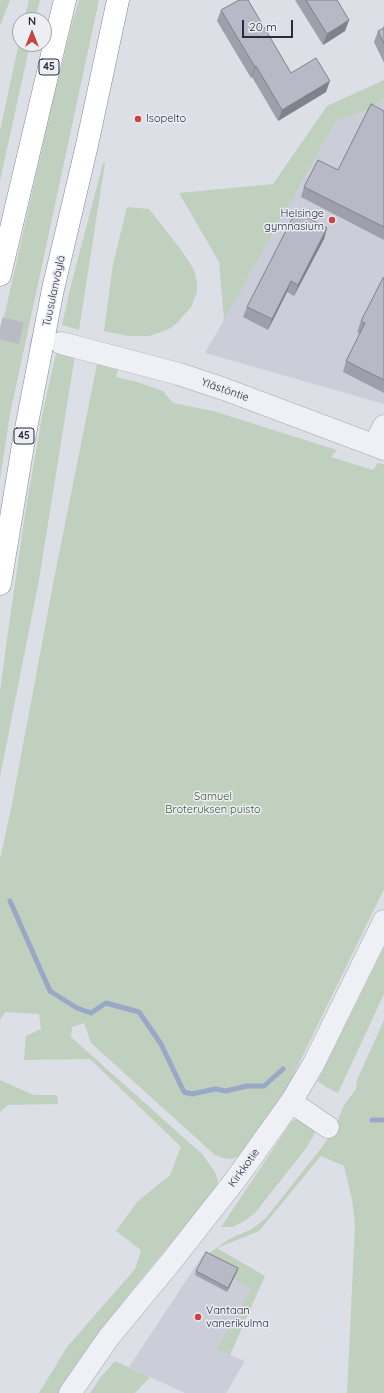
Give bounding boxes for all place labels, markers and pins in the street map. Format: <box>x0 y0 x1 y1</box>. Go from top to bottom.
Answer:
place label: Isopelto <box>146 112 186 126</box>
marker: Isopelto <box>133 114 143 124</box>
place label: Helsinge gymnasium <box>264 207 324 233</box>
marker: Helsinge gymnasium <box>327 215 337 225</box>
place label: Vantaan vanerikulma <box>206 1304 269 1330</box>
marker: Vantaan vanerikulma <box>193 1312 203 1322</box>

